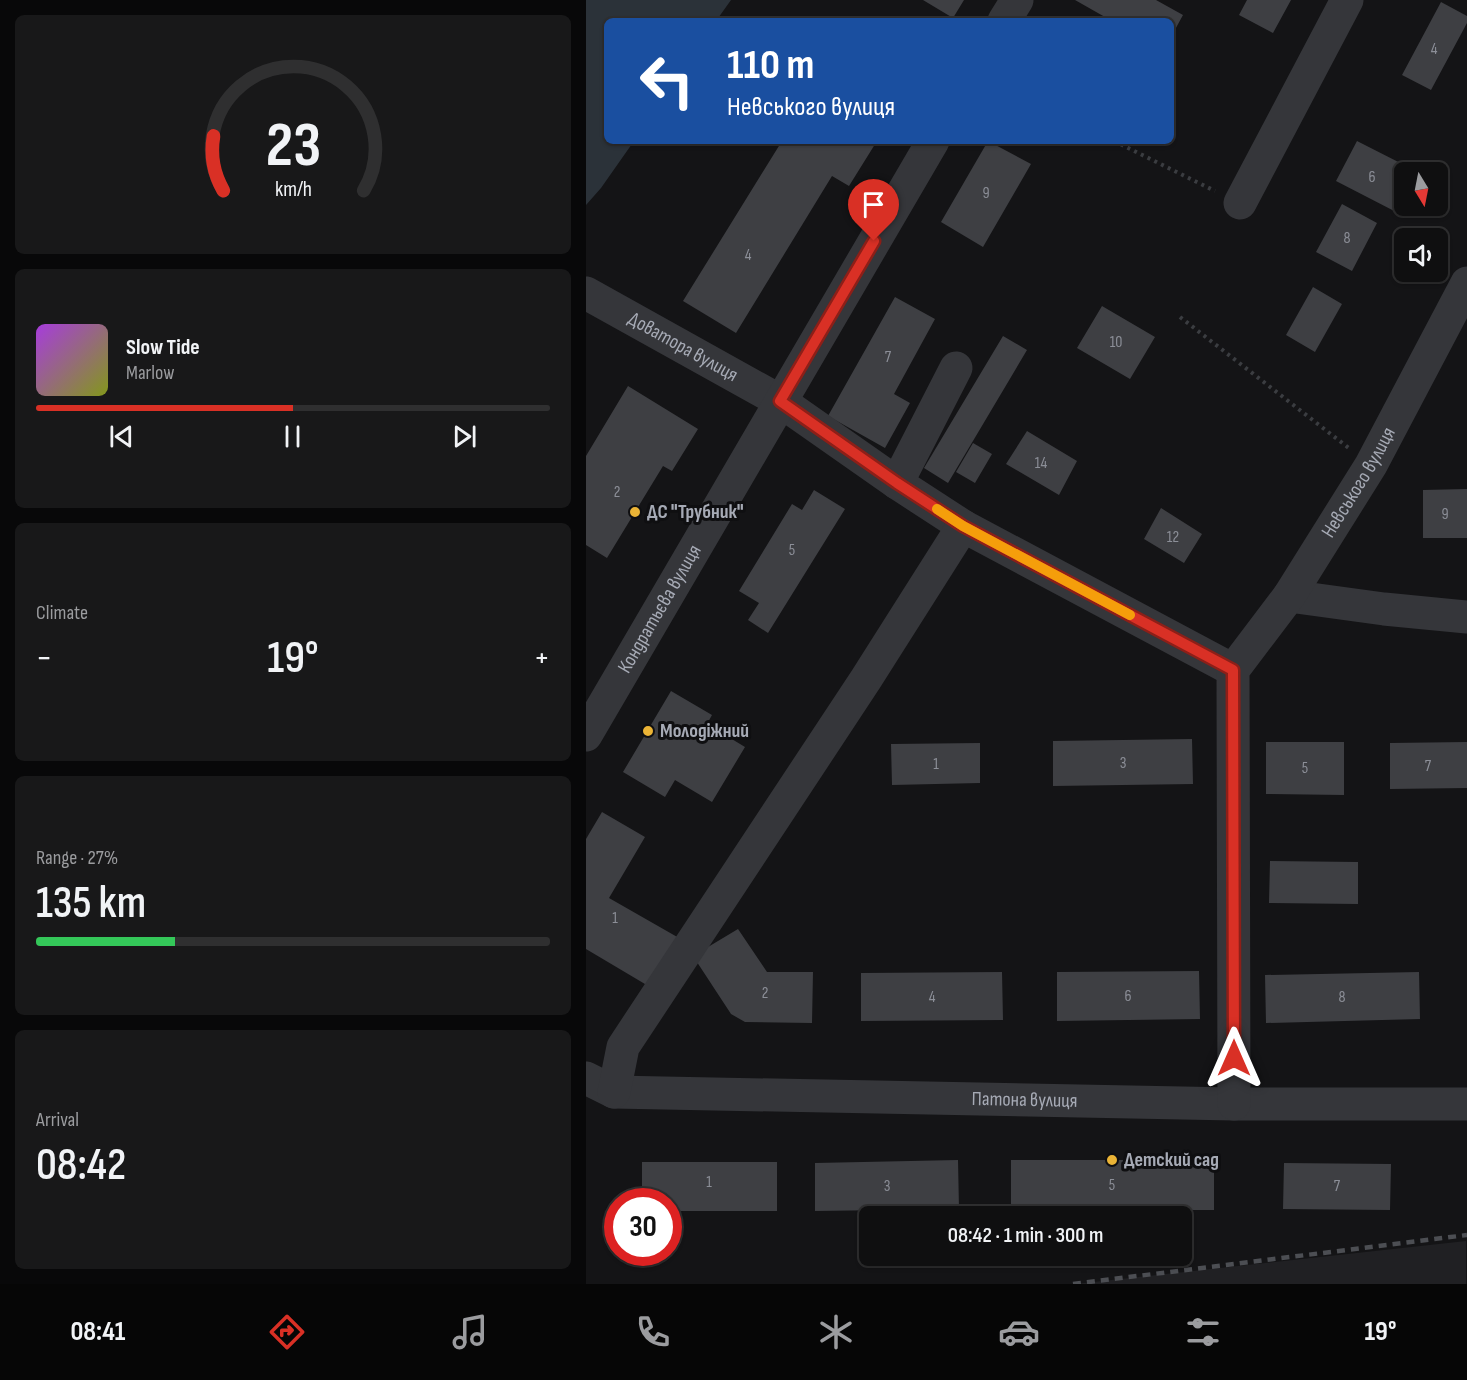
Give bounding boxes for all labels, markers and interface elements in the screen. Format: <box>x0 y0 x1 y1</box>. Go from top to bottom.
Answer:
text: 110 m <box>727 40 814 91</box>
house number: 4 <box>1431 40 1438 59</box>
icon: left <box>628 42 706 120</box>
text: Невського вулиця <box>727 91 895 123</box>
text: 23 <box>265 110 321 185</box>
north arrow <box>1394 162 1448 216</box>
map controls <box>1394 162 1448 282</box>
house number: 6 <box>1368 168 1376 187</box>
text: km/h <box>274 178 312 203</box>
pin <box>848 179 899 241</box>
house number: 9 <box>982 184 990 203</box>
icon: arrive <box>857 188 890 221</box>
button: sound <box>1394 228 1448 282</box>
house number: 8 <box>1343 229 1351 248</box>
house number: 4 <box>745 246 752 265</box>
street label: Доватора вулиця <box>624 307 742 387</box>
house number: 10 <box>1110 333 1122 352</box>
text: Slow Tide <box>126 334 200 361</box>
house number: 7 <box>885 348 892 367</box>
text: Marlow <box>126 361 174 385</box>
icon: previous <box>105 420 138 453</box>
icon: pause <box>276 420 309 453</box>
icon: next <box>448 420 481 453</box>
street label: Невського вулиця <box>1316 423 1401 542</box>
house number: 14 <box>1035 454 1047 473</box>
house number: 2 <box>614 483 620 502</box>
place label: ДС "Трубник" <box>647 500 744 524</box>
marker: ДС "Трубник" <box>628 505 642 519</box>
house number: 9 <box>1441 505 1449 524</box>
house number: 12 <box>1167 528 1179 547</box>
street label: Кондратьєва вулиця <box>613 540 707 678</box>
house number: 5 <box>789 541 795 560</box>
text: Climate <box>36 601 88 625</box>
text: 19° <box>267 631 319 686</box>
text: − <box>36 638 52 678</box>
text: + <box>534 638 550 678</box>
place label: Молодіжний <box>660 719 749 743</box>
marker: Молодіжний <box>641 724 655 738</box>
house number: 3 <box>1120 754 1126 773</box>
house number: 1 <box>933 755 939 774</box>
house number: 7 <box>1425 757 1432 776</box>
house number: 5 <box>1302 759 1308 778</box>
text: Range · 27% <box>36 846 118 870</box>
text: 135 km <box>36 876 146 931</box>
house number: 1 <box>612 909 618 928</box>
house number: 2 <box>762 984 768 1003</box>
house number: 6 <box>1124 987 1132 1006</box>
house number: 4 <box>929 988 936 1007</box>
house number: 8 <box>1338 988 1346 1007</box>
position arrow <box>1202 1026 1266 1090</box>
street label: Патона вулиця <box>971 1087 1078 1113</box>
text: Arrival <box>36 1108 79 1132</box>
text: 08:42 <box>36 1138 126 1193</box>
place label: Детский сад <box>1124 1148 1219 1172</box>
marker: Детский сад <box>1105 1153 1119 1167</box>
house number: 1 <box>706 1173 712 1192</box>
house number: 5 <box>1109 1176 1115 1195</box>
house number: 3 <box>884 1177 890 1196</box>
house number: 7 <box>1334 1177 1341 1196</box>
speed limit sign: 30 <box>604 1188 682 1266</box>
text: 08:42 · 1 min · 300 m <box>948 1222 1103 1249</box>
icon: directions <box>266 1311 308 1353</box>
icon: music <box>449 1311 491 1353</box>
icon: phone <box>632 1311 674 1353</box>
icon: climate <box>815 1311 857 1353</box>
icon: car <box>998 1311 1040 1353</box>
icon: filters <box>1182 1311 1224 1353</box>
text: 08:41 <box>71 1316 125 1348</box>
text: 19° <box>1365 1316 1396 1348</box>

